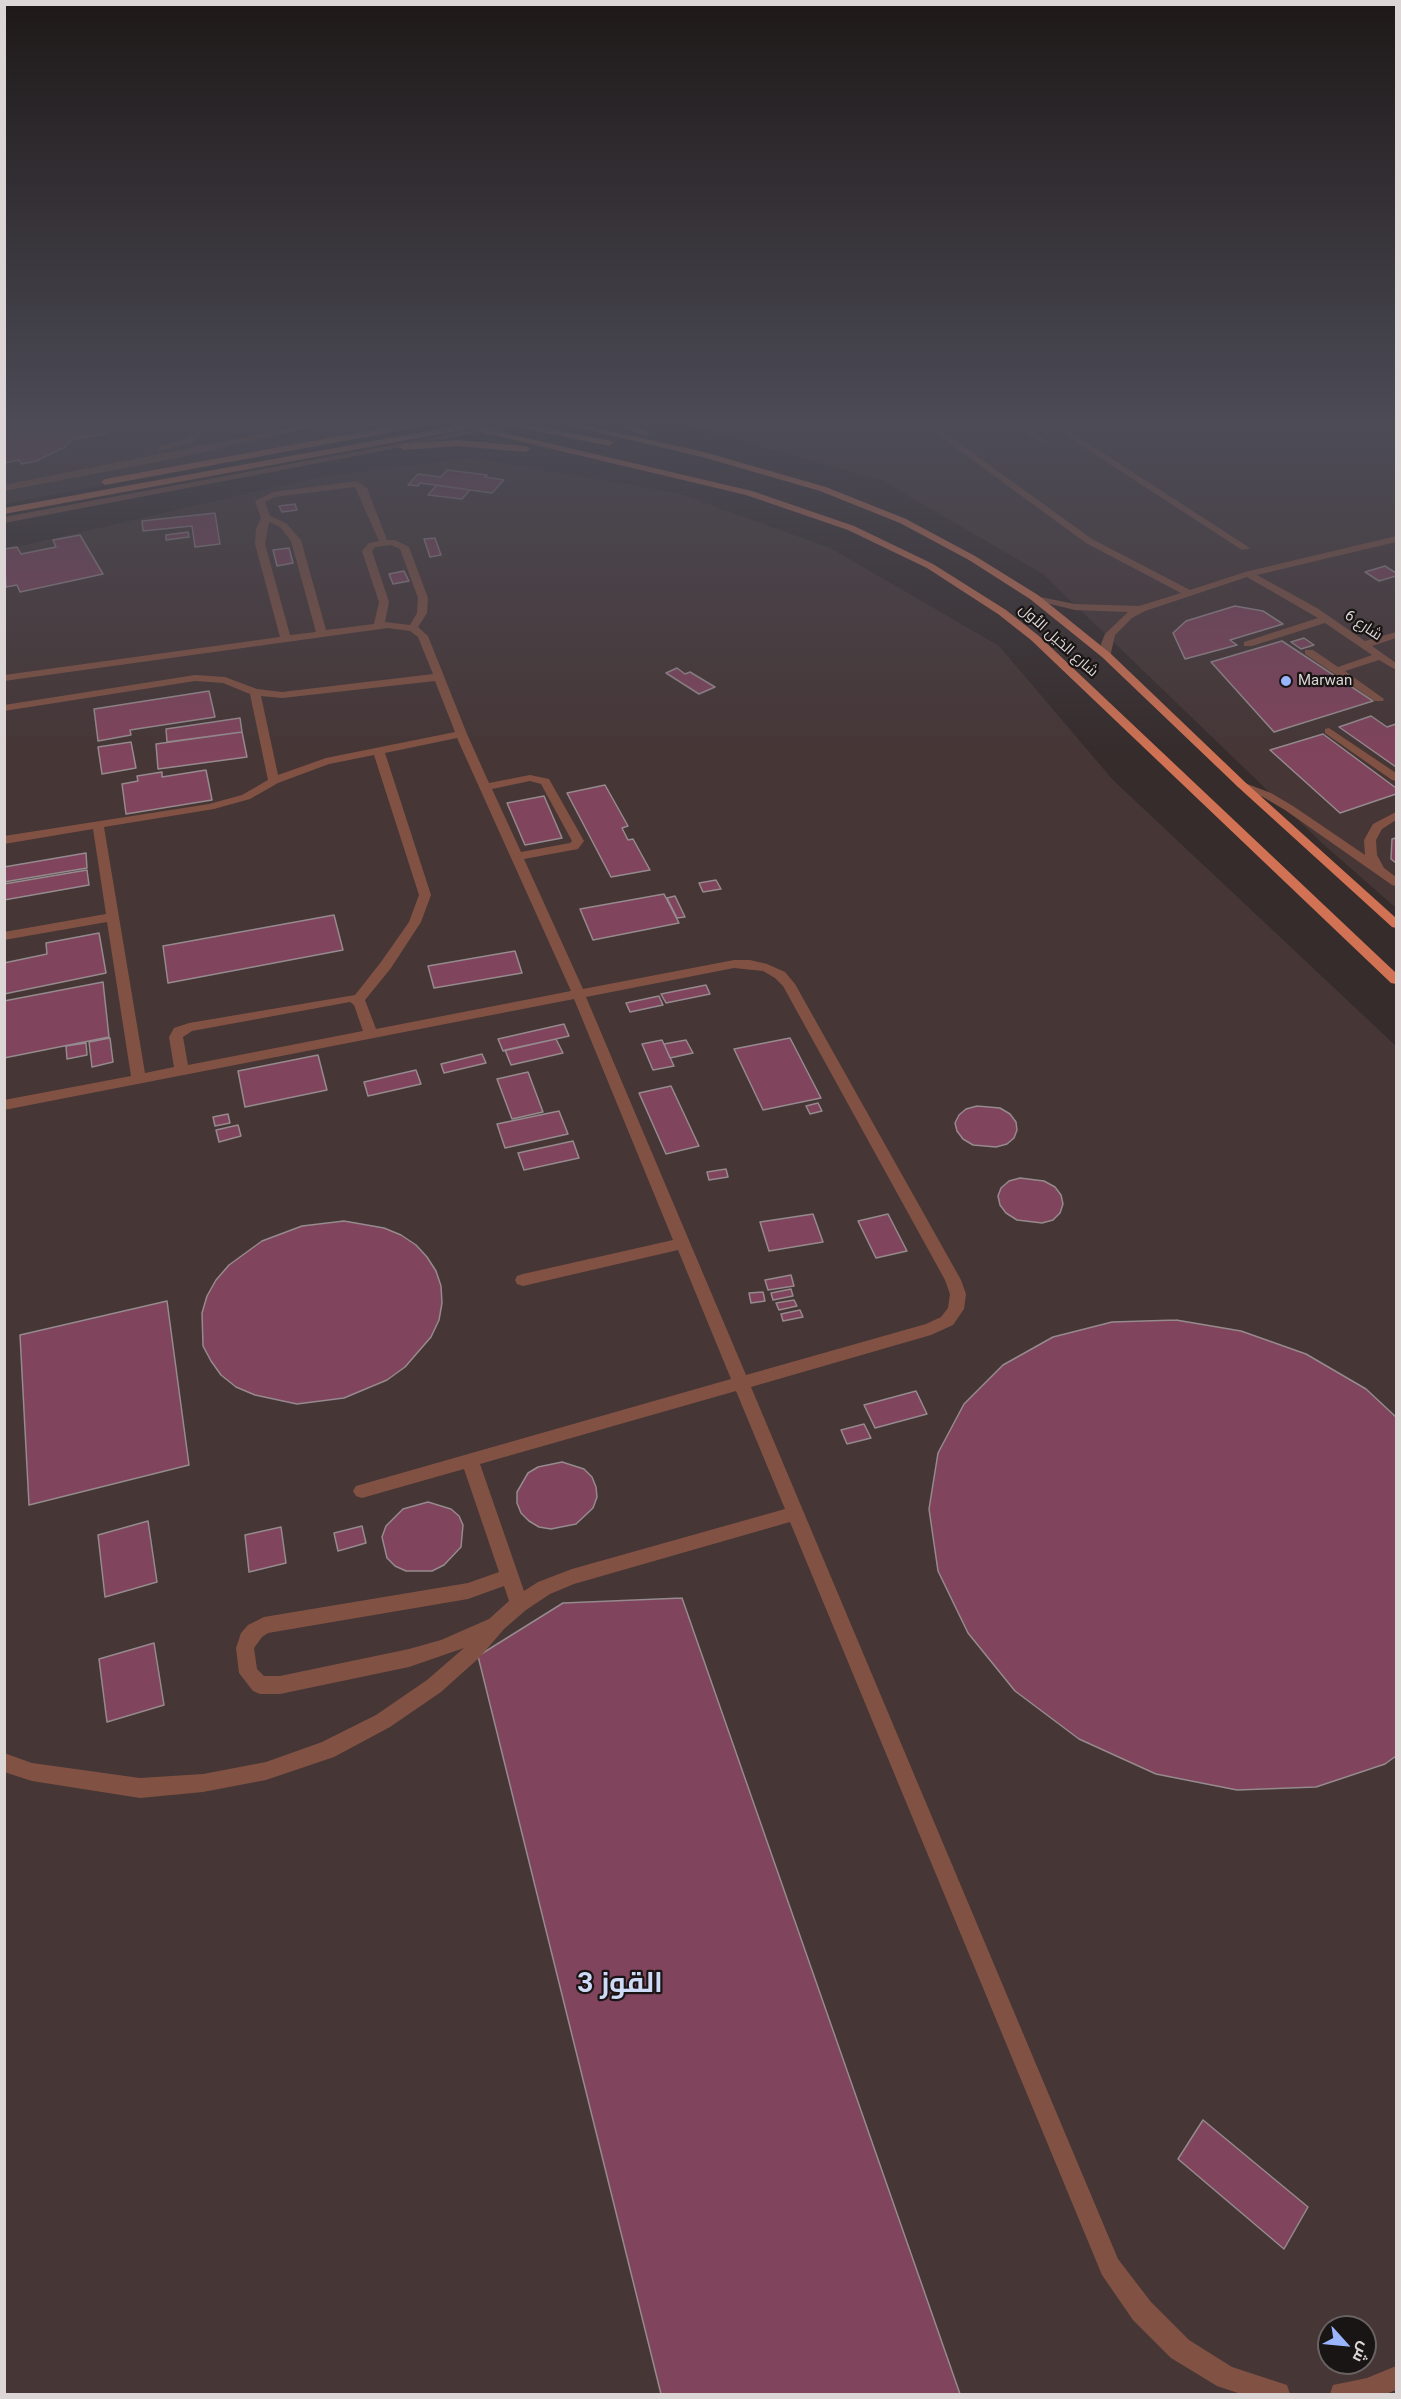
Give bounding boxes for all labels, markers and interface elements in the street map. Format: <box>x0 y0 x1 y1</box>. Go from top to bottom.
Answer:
street label: شارع الخيل الأول <box>1015 601 1101 681</box>
street label: شارع 6 <box>1341 607 1385 645</box>
place label: Marwan <box>1298 672 1352 690</box>
marker: Marwan <box>1279 674 1293 688</box>
district label: القوز 3 <box>577 1968 663 2002</box>
north arrow <box>1317 2315 1377 2375</box>
text: ش <box>1349 2339 1375 2366</box>

